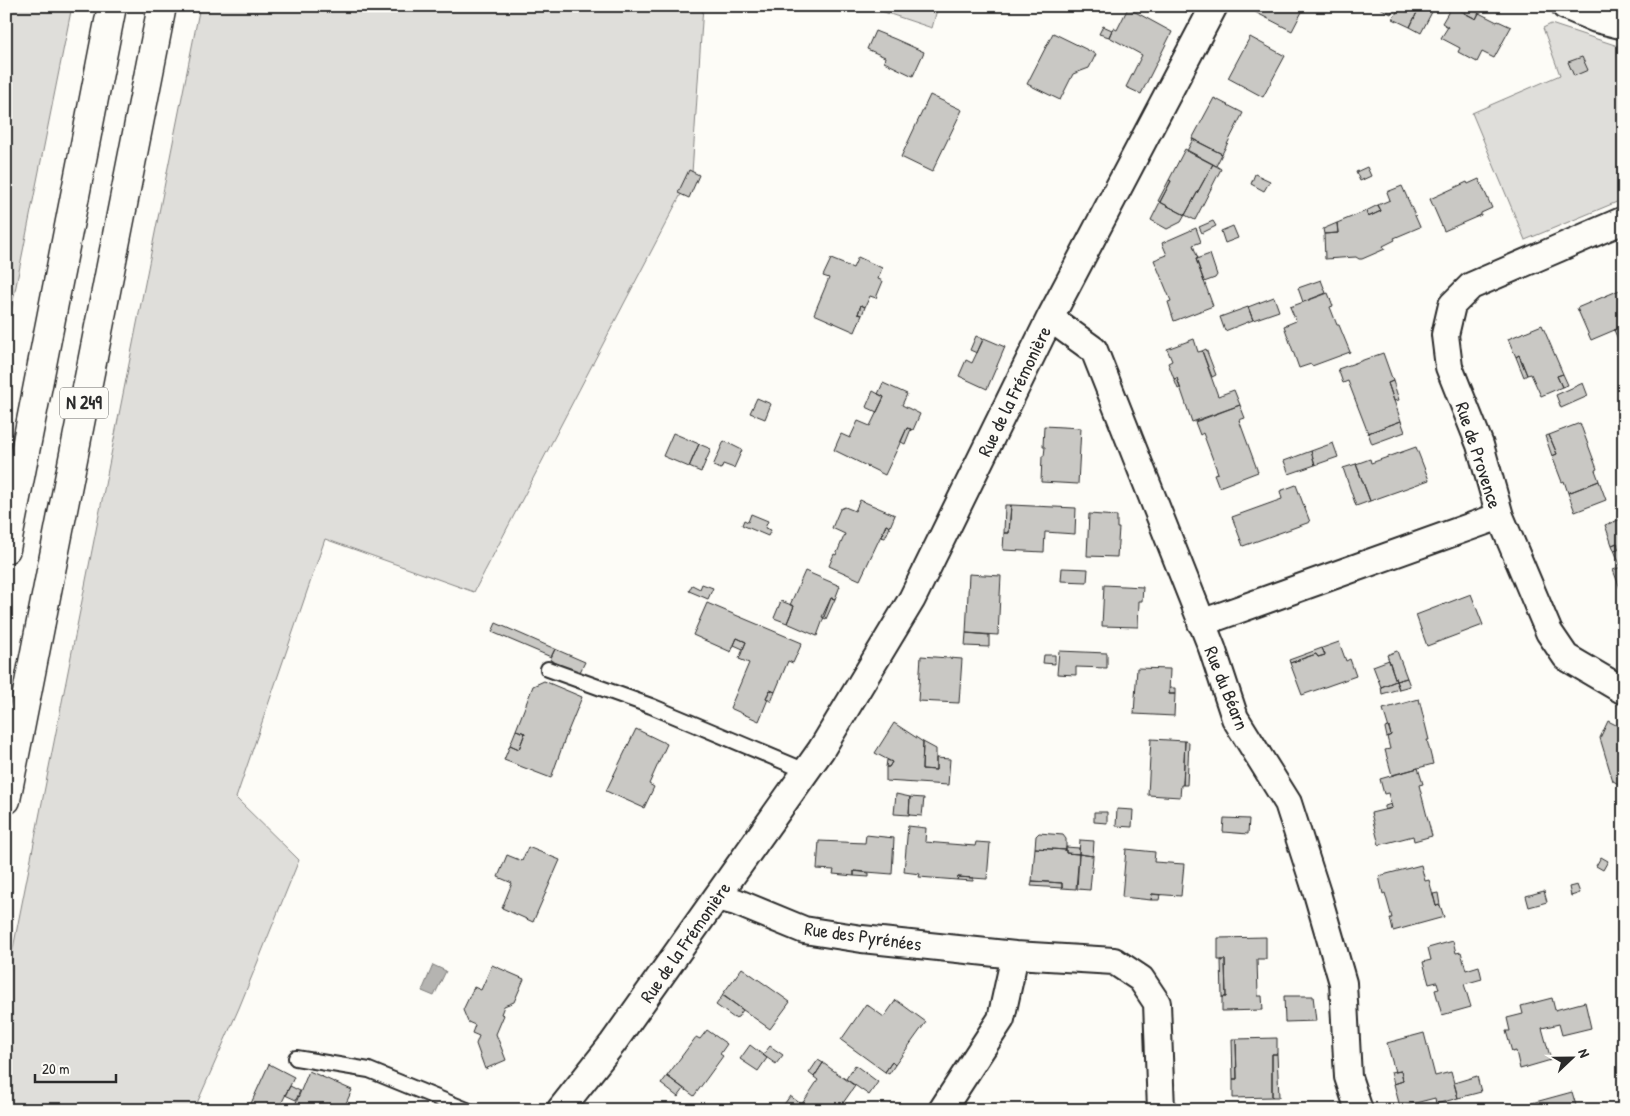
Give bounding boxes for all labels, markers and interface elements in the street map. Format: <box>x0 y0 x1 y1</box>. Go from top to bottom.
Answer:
street label: Rue de la Frémonière <box>971 321 1057 461</box>
road number: N 249 <box>60 388 108 418</box>
street label: Rue de Provence <box>1450 399 1509 512</box>
street label: Rue du Béarn <box>1198 642 1256 734</box>
street label: Rue de la Frémonière <box>634 876 737 1008</box>
street label: Rue des Pyrénées <box>803 915 923 957</box>
north arrow <box>1548 1034 1598 1084</box>
text: N <box>1574 1046 1595 1060</box>
scale bar <box>35 1051 116 1083</box>
text: 20 m <box>42 1058 69 1079</box>

